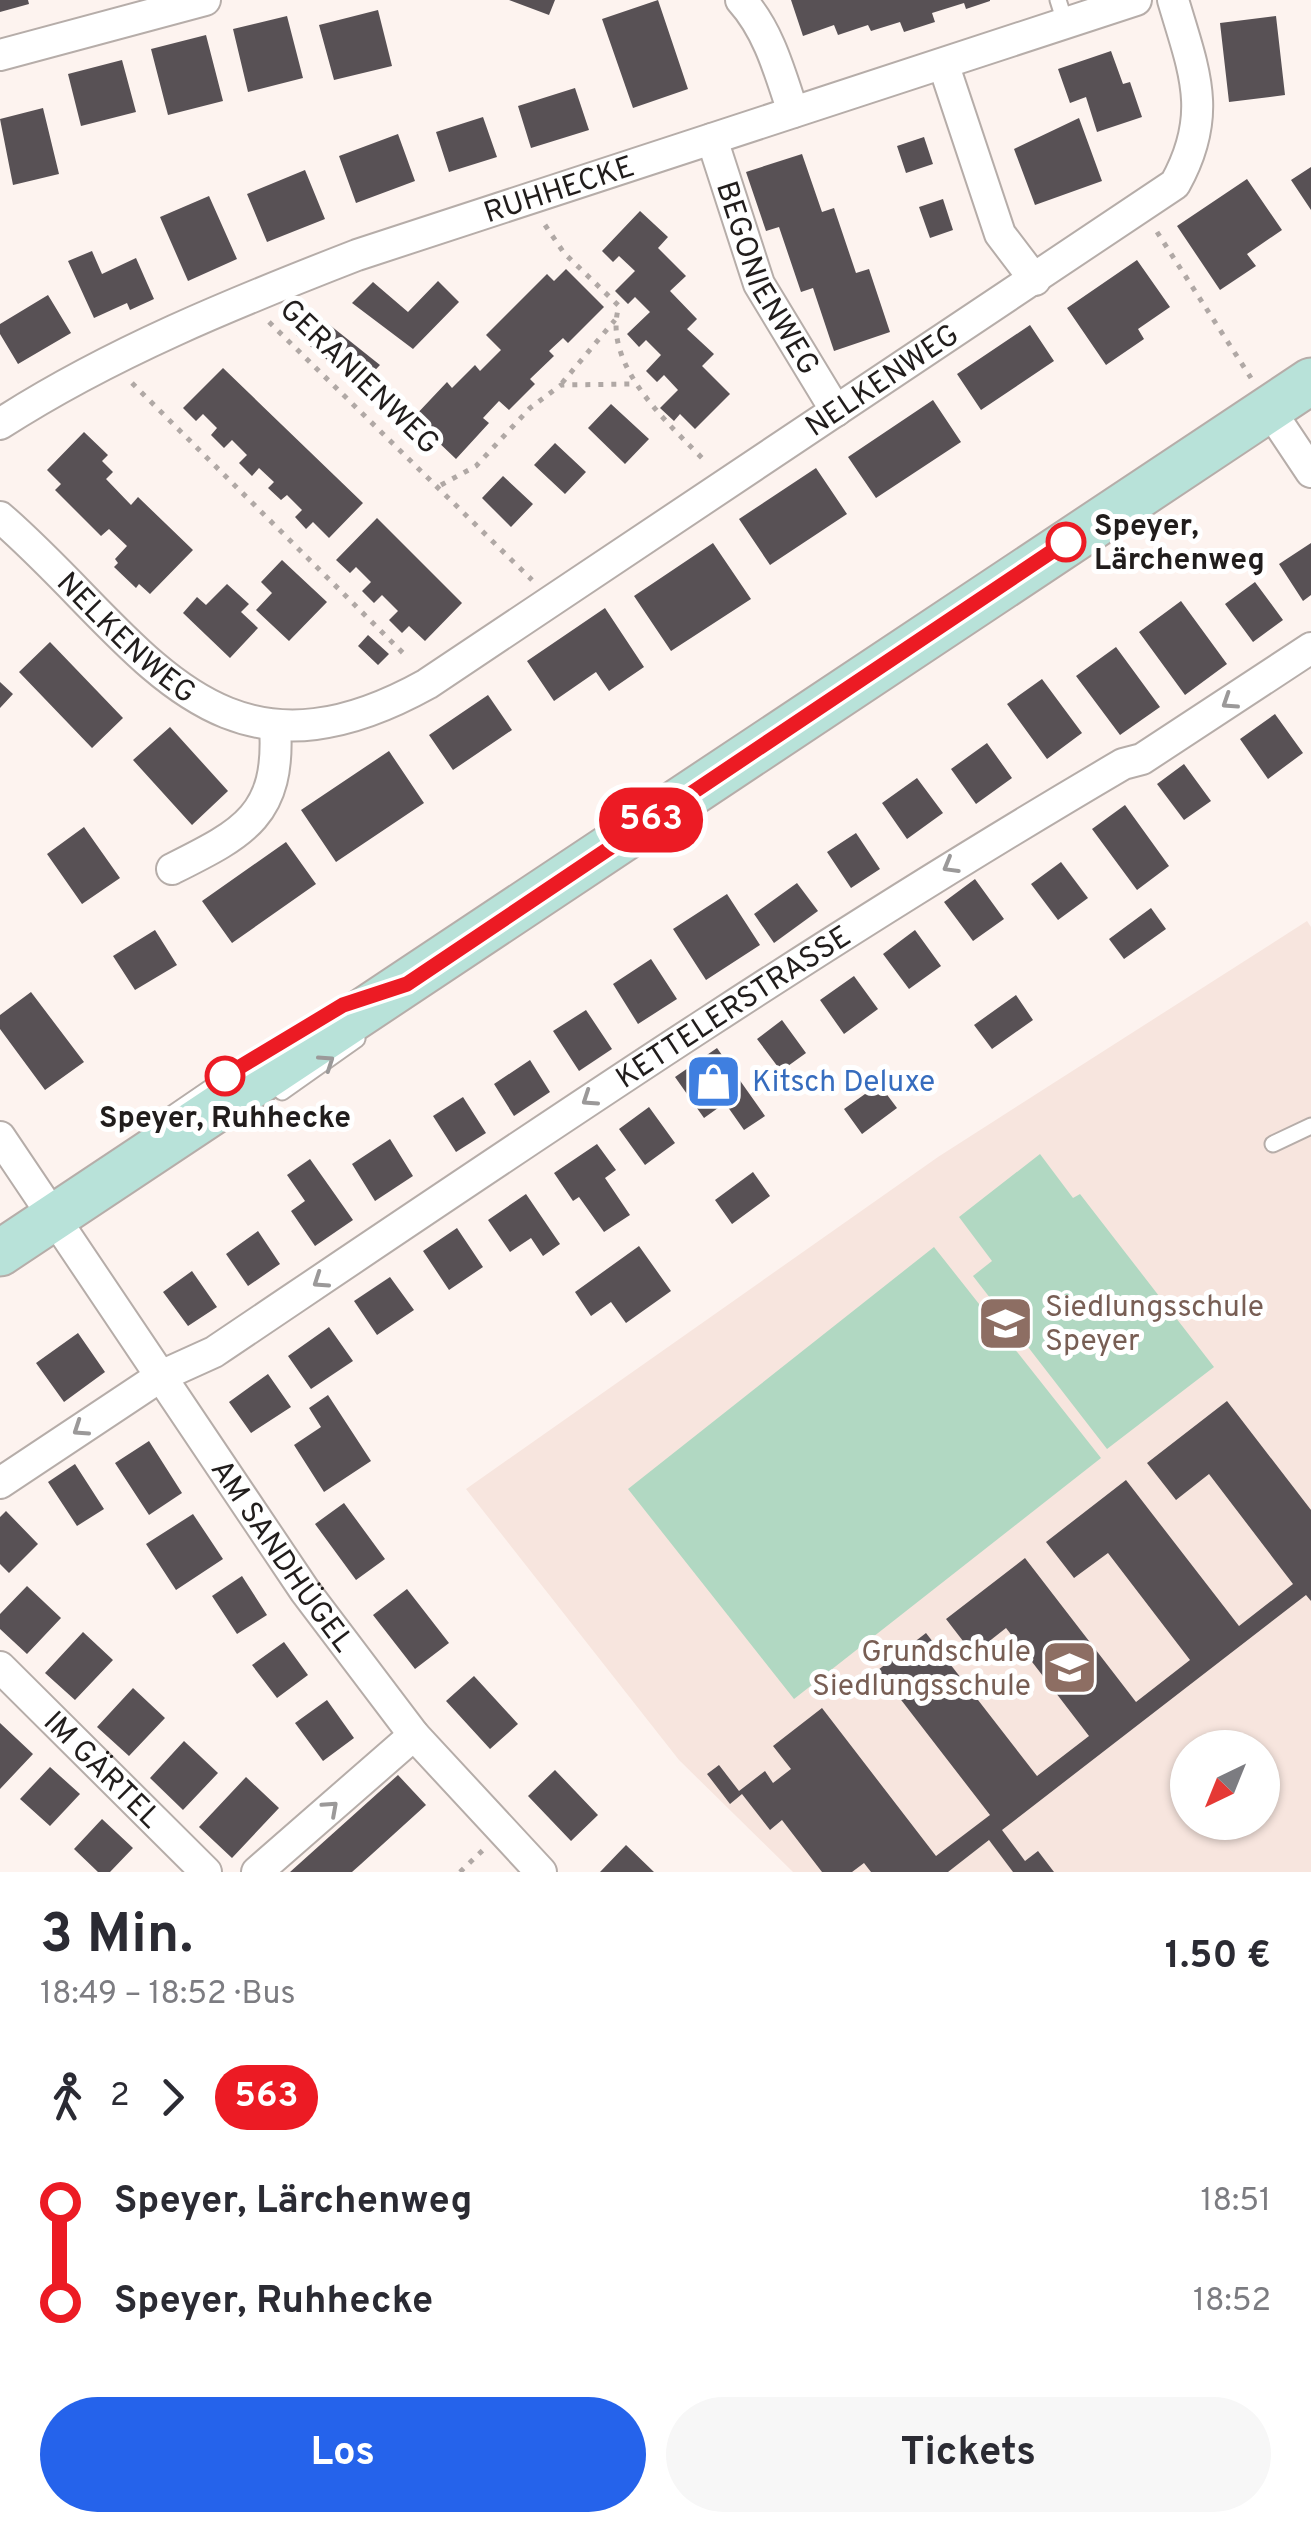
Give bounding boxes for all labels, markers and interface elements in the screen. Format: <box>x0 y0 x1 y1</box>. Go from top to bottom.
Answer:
street label: RUHHECKE <box>480 149 639 233</box>
street label: BEGONIENWEG <box>706 177 826 383</box>
street label: GERANIENWEG <box>271 292 446 463</box>
street label: NELKENWEG <box>800 317 967 447</box>
place label: Speyer, Lärchenweg <box>1094 509 1265 580</box>
marker: Speyer, Lärchenweg <box>1047 523 1085 561</box>
street label: NELKENWEG <box>48 566 202 713</box>
one-way arrow <box>1222 689 1240 708</box>
line badge: 563 <box>594 788 708 852</box>
text: 563 <box>619 798 683 842</box>
one-way arrow <box>943 854 961 873</box>
street label: KETTELERSTRASSE <box>610 919 859 1098</box>
shop icon: Kitsch Deluxe <box>683 1051 743 1111</box>
one-way arrow <box>317 1056 335 1075</box>
marker: Speyer, Ruhhecke <box>206 1057 244 1095</box>
place label: Kitsch Deluxe <box>752 1065 935 1102</box>
one-way arrow <box>582 1087 600 1106</box>
place label: Speyer, Ruhhecke <box>99 1101 351 1138</box>
one-way arrow <box>312 1269 331 1287</box>
place label: Siedlungsschule Speyer <box>1045 1290 1264 1361</box>
school or university icon: Siedlungsschule Speyer <box>976 1293 1036 1353</box>
one-way arrow <box>73 1417 92 1435</box>
street label: AM SANDHÜGEL <box>201 1453 361 1660</box>
place label: Grundschule Siedlungsschule <box>812 1635 1031 1706</box>
school or university icon: Grundschule Siedlungsschule <box>1040 1638 1100 1698</box>
street label: IM GÄRTEL <box>35 1705 167 1837</box>
north arrow <box>1170 1730 1280 1840</box>
map controls <box>1170 1730 1280 1840</box>
one-way arrow <box>319 1802 338 1820</box>
text: 3 Min. <box>40 1902 193 1972</box>
text: 1.50 € <box>1165 1933 1271 1982</box>
text: 18:49 – 18:52 · Bus <box>40 1975 296 2015</box>
icon: walk <box>40 2070 95 2125</box>
icon: forward <box>145 2070 200 2125</box>
text: 563 <box>235 2075 298 2119</box>
text: 2 <box>110 2077 130 2117</box>
text: Speyer, Lärchenweg <box>114 2178 472 2227</box>
text: 18:51 <box>1201 2182 1271 2222</box>
text: Speyer, Ruhhecke <box>114 2278 433 2327</box>
text: 18:52 <box>1193 2282 1271 2322</box>
button: Los <box>40 2397 646 2512</box>
button: Tickets <box>666 2397 1271 2512</box>

